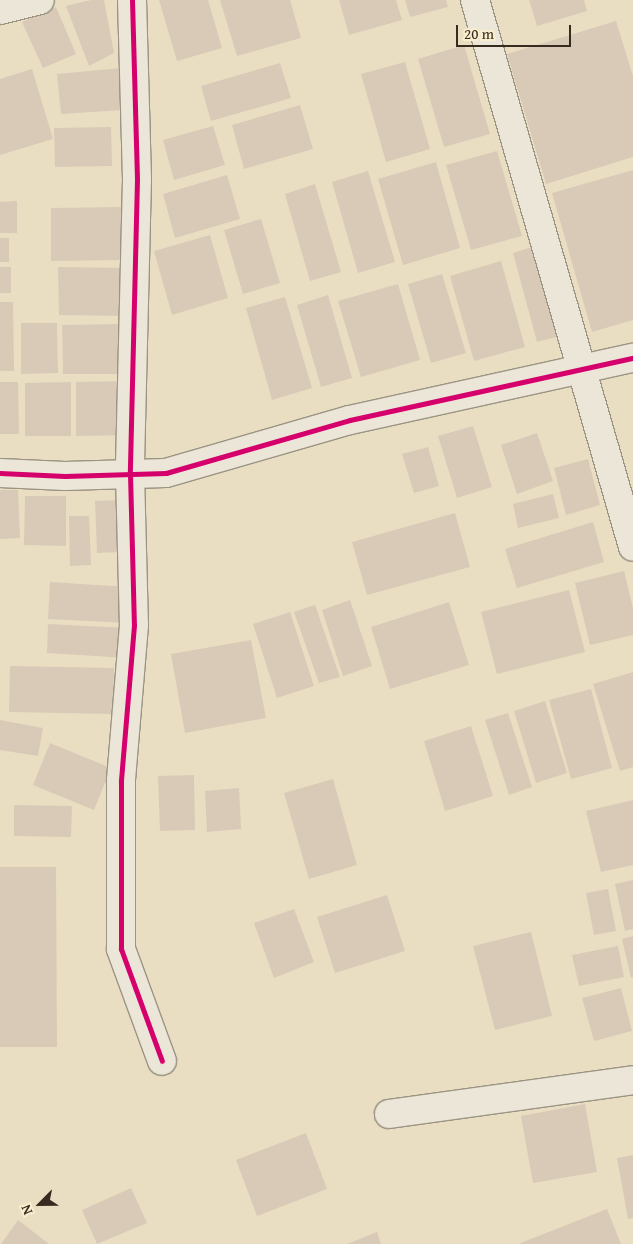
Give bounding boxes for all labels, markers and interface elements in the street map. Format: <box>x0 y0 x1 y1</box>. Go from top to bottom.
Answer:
scale bar <box>458 15 573 47</box>
text: 20 m <box>464 23 494 44</box>
north arrow <box>15 1179 65 1229</box>
text: N <box>15 1202 37 1218</box>

